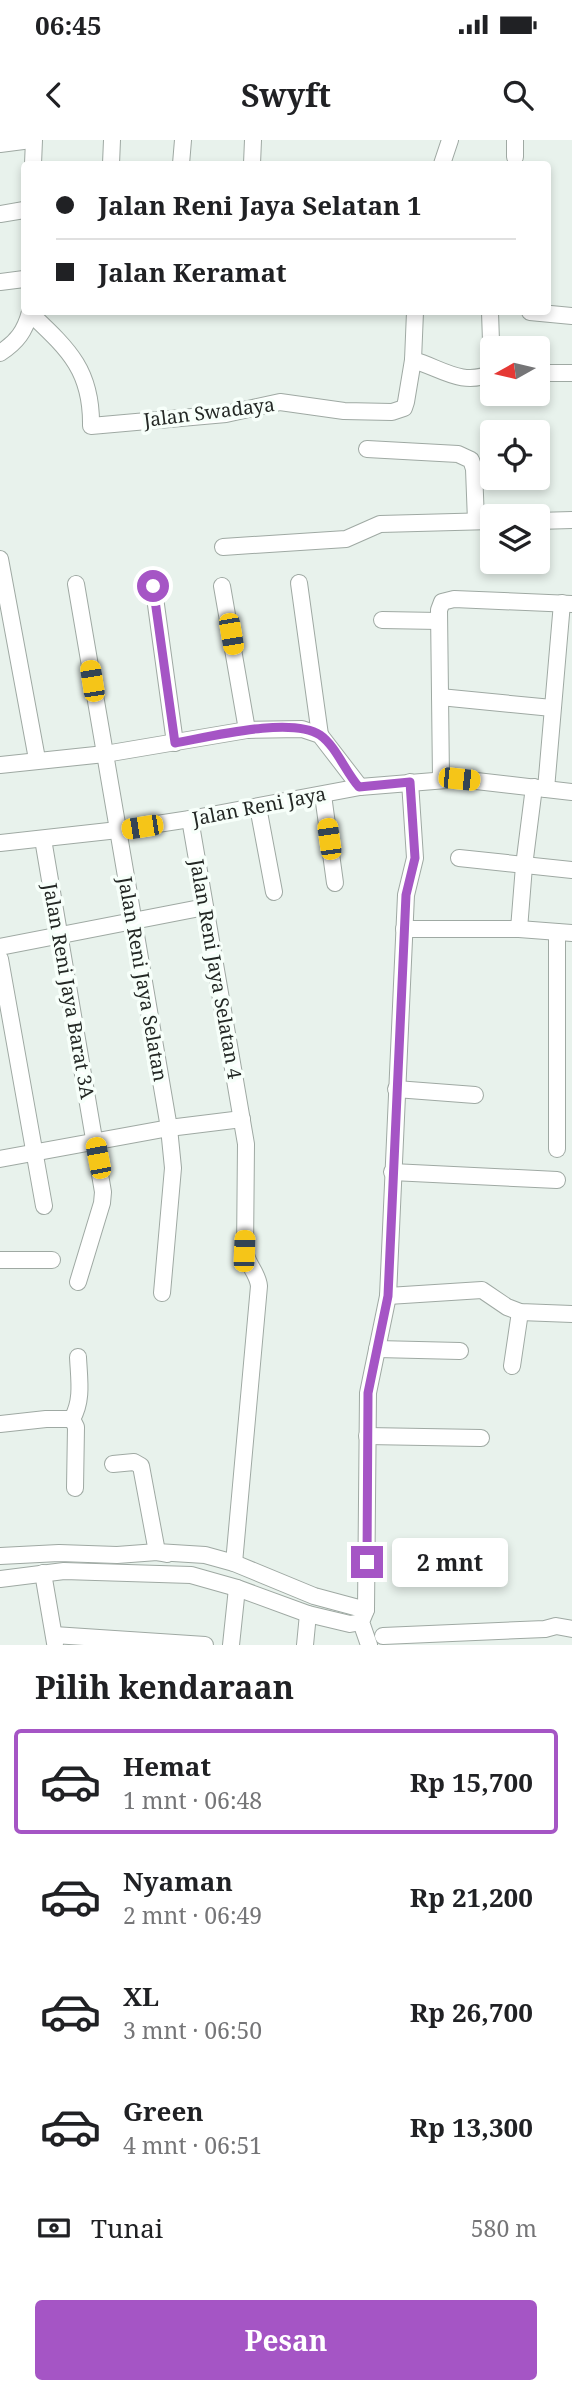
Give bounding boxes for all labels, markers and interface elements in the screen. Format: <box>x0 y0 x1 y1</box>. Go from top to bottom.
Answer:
text: 06:45 <box>35 7 102 43</box>
text: Swyft <box>241 73 331 116</box>
icon: back <box>35 76 73 114</box>
icon: search <box>499 76 537 114</box>
text: Jalan Reni Jaya Selatan 1 <box>98 187 422 223</box>
text: Jalan Keramat <box>98 254 287 290</box>
north arrow <box>480 336 550 406</box>
map controls <box>480 336 550 574</box>
street label: Jalan Swadaya <box>141 391 276 433</box>
button: locate <box>480 420 550 490</box>
button: layers <box>480 504 550 574</box>
route start <box>137 570 169 602</box>
car <box>218 611 245 657</box>
car <box>79 659 106 703</box>
car <box>438 766 481 792</box>
street label: Jalan Reni Jaya <box>189 780 328 832</box>
car <box>120 813 165 841</box>
car <box>316 817 343 861</box>
street label: Jalan Reni Jaya Selatan 4 <box>184 856 248 1081</box>
street label: Jalan Reni Jaya Selatan <box>112 874 174 1083</box>
street label: Jalan Reni Jaya Barat 3A <box>37 880 101 1102</box>
car <box>84 1135 113 1181</box>
car <box>233 1230 256 1272</box>
callout: 2 mnt <box>392 1538 507 1586</box>
route end <box>351 1546 383 1578</box>
text: 2 mnt <box>417 1546 483 1578</box>
text: Pilih kendaraan <box>35 1665 294 1708</box>
text: Hemat <box>123 1748 211 1784</box>
icon: car <box>39 1750 102 1813</box>
text: Rp 15,700 <box>410 1764 533 1800</box>
text: 1 mnt · 06:48 <box>123 1784 262 1816</box>
text: Nyaman <box>123 1863 233 1899</box>
icon: car <box>39 1865 102 1928</box>
text: Rp 21,200 <box>410 1879 533 1915</box>
text: 2 mnt · 06:49 <box>123 1899 262 1931</box>
text: XL <box>123 1978 159 2014</box>
icon: car <box>39 1980 102 2043</box>
text: Rp 26,700 <box>410 1994 533 2030</box>
text: 3 mnt · 06:50 <box>123 2014 262 2046</box>
text: Green <box>123 2093 204 2129</box>
icon: car <box>39 2095 102 2158</box>
text: Rp 13,300 <box>410 2109 533 2145</box>
text: 4 mnt · 06:51 <box>123 2129 262 2161</box>
icon: cash <box>35 2209 73 2247</box>
text: Tunai <box>91 2210 163 2246</box>
text: 580 m <box>471 2212 537 2244</box>
button: Pesan <box>35 2300 537 2380</box>

